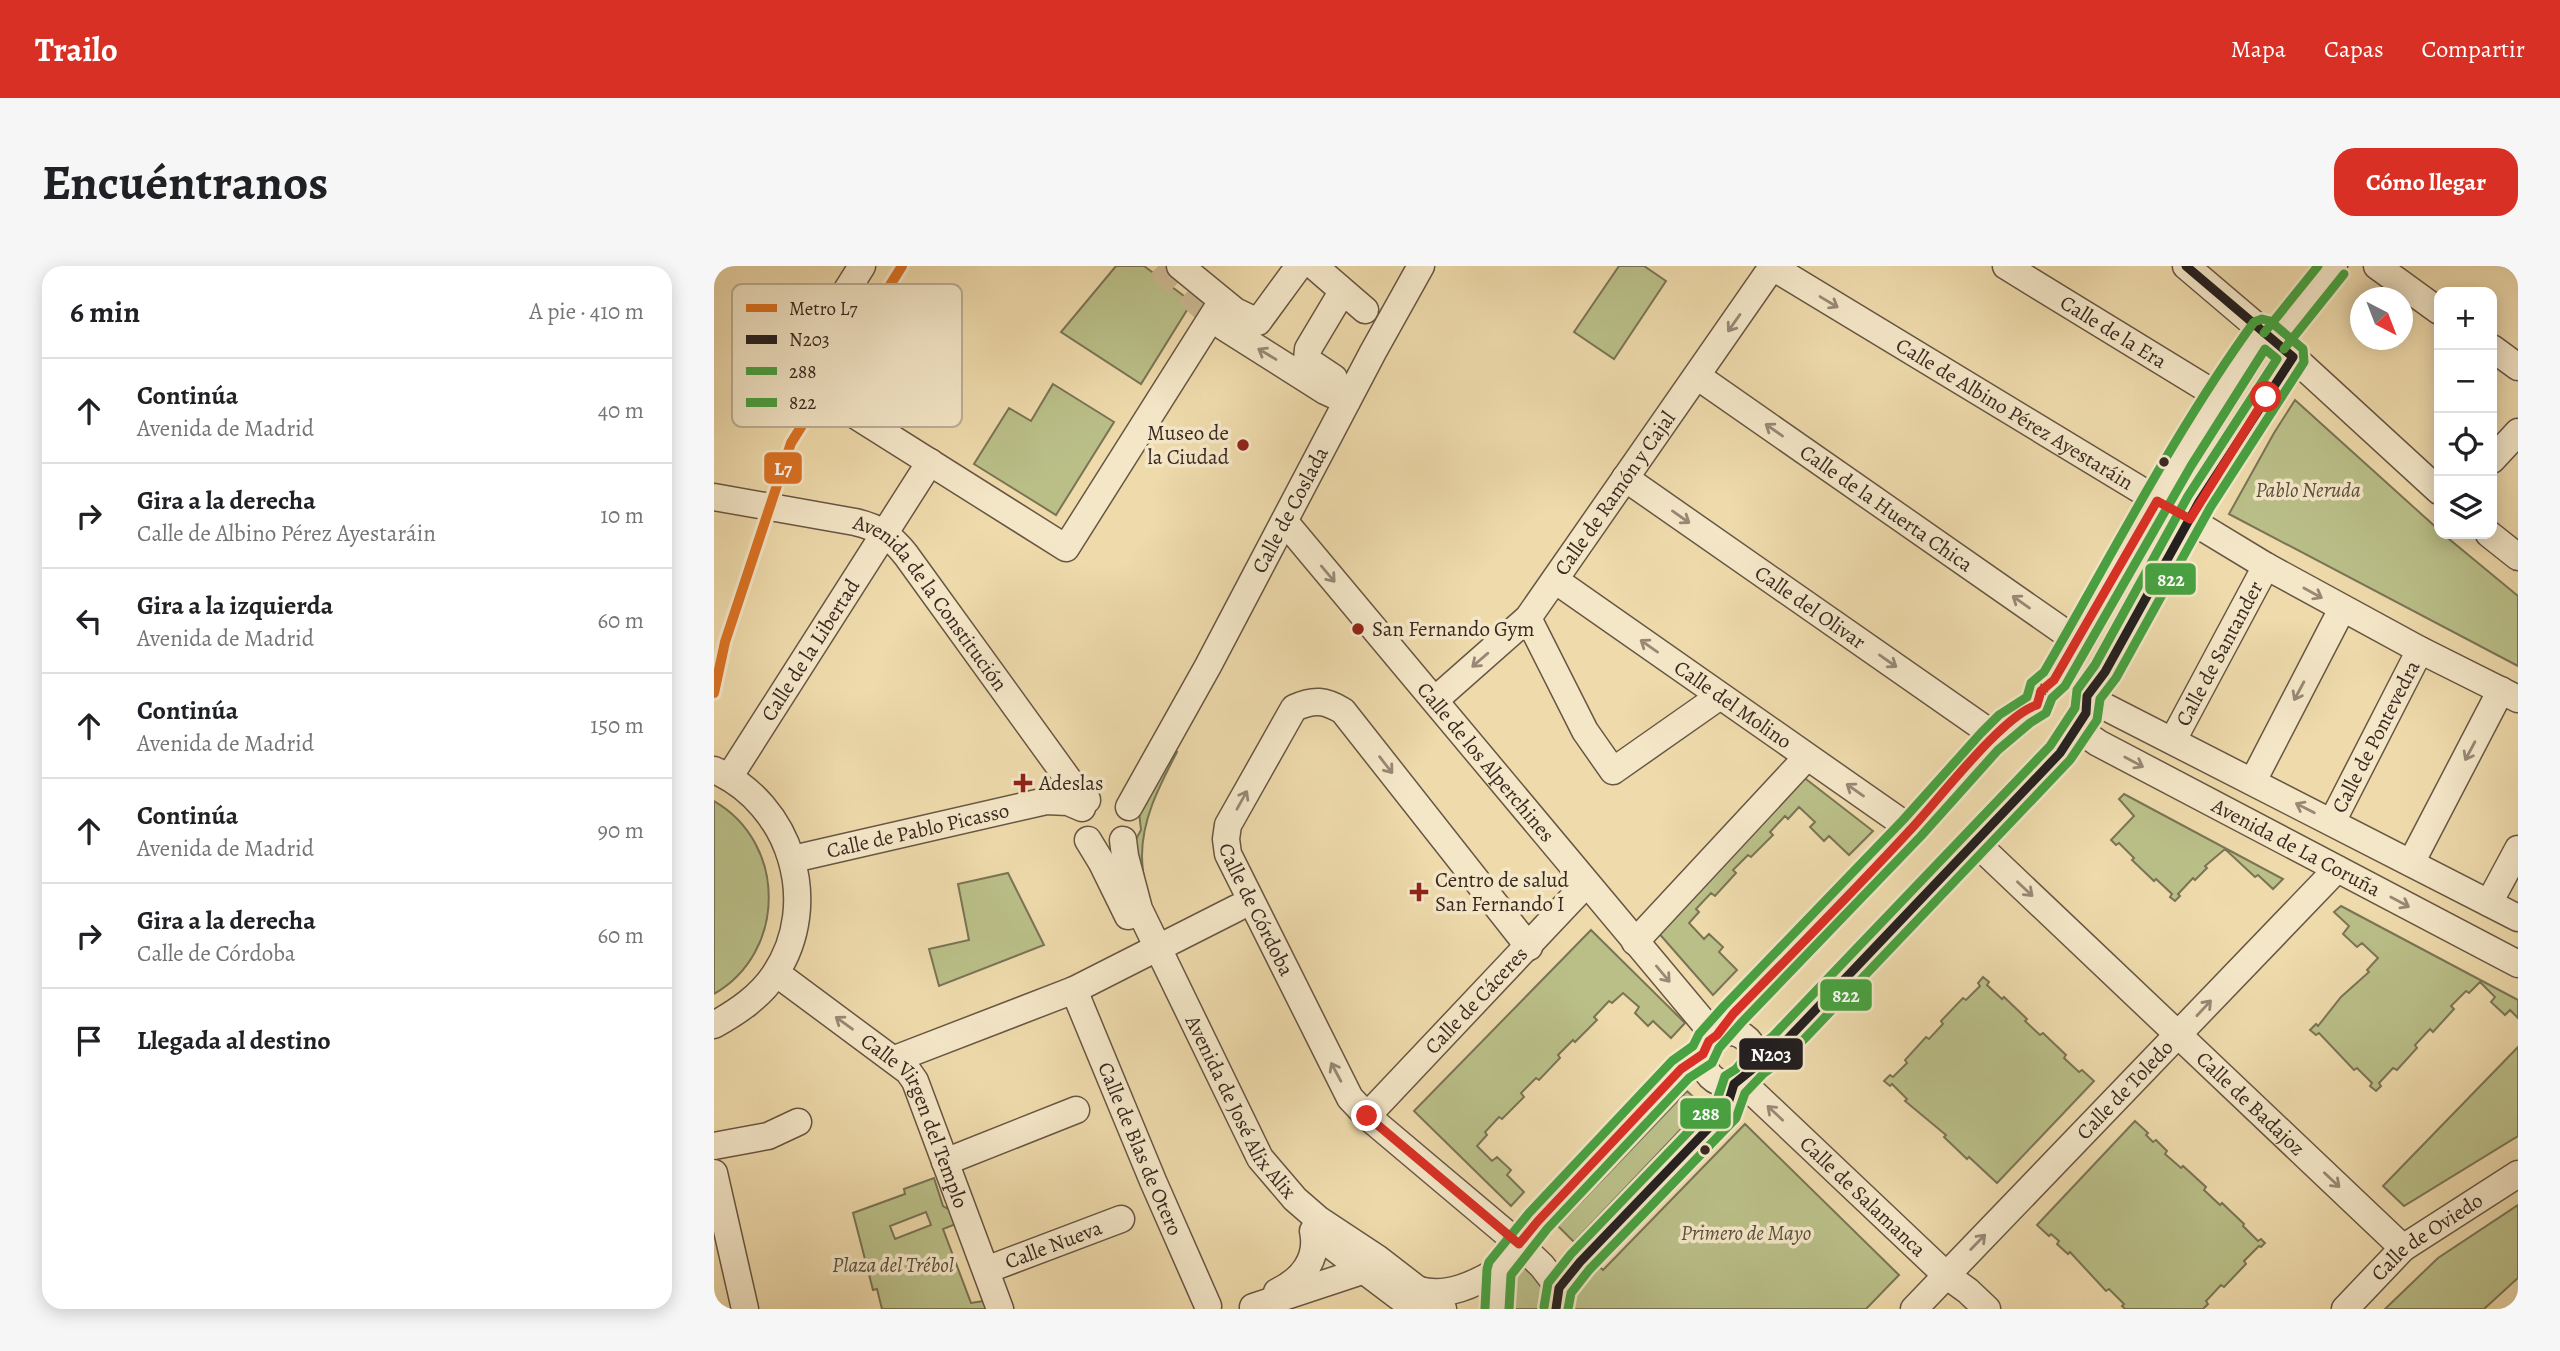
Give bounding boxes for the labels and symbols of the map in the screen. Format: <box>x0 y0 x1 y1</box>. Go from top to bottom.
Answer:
legend <box>732 284 962 427</box>
north arrow <box>2350 287 2413 350</box>
street label: Calle de la Era <box>2055 288 2172 375</box>
one-way arrow <box>1819 295 1839 309</box>
text: Metro L7 <box>789 296 857 322</box>
one-way arrow <box>1727 313 1741 332</box>
text: N203 <box>789 327 830 353</box>
street label: Calle de Albino Pérez Ayestaráin <box>1891 331 2139 496</box>
one-way arrow <box>1258 347 1278 361</box>
text: 288 <box>789 359 816 385</box>
route start <box>2250 381 2281 412</box>
text: 822 <box>789 390 816 416</box>
street label: Calle de Ramón y Cajal <box>1548 405 1682 581</box>
place label: Museo de la Ciudad <box>1147 419 1230 471</box>
one-way arrow <box>1765 423 1785 437</box>
marker: Museo de la Ciudad <box>1235 437 1251 453</box>
street label: Calle de la Huerta Chica <box>1794 438 1979 578</box>
street label: Calle de Coslada <box>1245 442 1335 578</box>
line badge: L7 <box>763 451 803 485</box>
unlabelled marker <box>2157 455 2171 469</box>
text: L7 <box>774 456 793 482</box>
park label: Pablo Neruda <box>2255 476 2361 504</box>
street label: Avenida de la Constitución <box>849 508 1014 697</box>
one-way arrow <box>1671 510 1690 524</box>
street label: Calle del Olivar <box>1749 559 1871 656</box>
line badge: 822 <box>2144 562 2197 596</box>
one-way arrow <box>1320 565 1336 583</box>
text: 822 <box>2157 567 2185 593</box>
street label: Calle de la Libertad <box>754 573 866 726</box>
street label: Calle de Santander <box>2169 576 2269 731</box>
one-way arrow <box>2302 587 2323 600</box>
one-way arrow <box>2012 595 2032 609</box>
place label: San Fernando Gym <box>1372 615 1535 643</box>
marker: San Fernando Gym <box>1350 621 1366 637</box>
one-way arrow <box>1640 639 1659 653</box>
one-way arrow <box>1472 652 1490 668</box>
street label: Calle del Molino <box>1668 653 1797 755</box>
one-way arrow <box>1878 654 1897 668</box>
street label: Calle de Pontevedra <box>2325 655 2427 818</box>
street label: Calle de los Alperchines <box>1411 676 1561 848</box>
one-way arrow <box>2292 680 2306 701</box>
one-way arrow <box>2462 740 2476 760</box>
one-way arrow <box>1378 755 1393 774</box>
one-way arrow <box>2123 756 2144 769</box>
place label: Adeslas <box>1038 769 1103 797</box>
marker: Adeslas <box>1013 773 1033 793</box>
one-way arrow <box>1846 783 1865 797</box>
one-way arrow <box>1236 790 1249 811</box>
street label: Avenida de La Coruña <box>2206 791 2386 903</box>
street label: Calle de Pablo Picasso <box>824 796 1012 865</box>
one-way arrow <box>2295 801 2316 814</box>
street label: Calle de Córdoba <box>1213 842 1301 981</box>
place label: Centro de salud San Fernando I <box>1435 866 1570 918</box>
one-way arrow <box>2015 880 2033 897</box>
marker: Centro de salud San Fernando I <box>1409 882 1429 902</box>
one-way arrow <box>2390 895 2410 909</box>
street label: Calle de Cáceres <box>1418 940 1534 1060</box>
one-way arrow <box>1655 965 1671 983</box>
line badge: 822 <box>1819 978 1873 1012</box>
text: 822 <box>1832 983 1860 1009</box>
one-way arrow <box>2196 1000 2213 1017</box>
street label: Avenida de José Alix Alix <box>1178 1010 1303 1205</box>
one-way arrow <box>835 1015 854 1030</box>
street label: Calle Virgen del Templo <box>855 1027 975 1212</box>
street label: Calle de Toledo <box>2070 1034 2179 1146</box>
line badge: N203 <box>1738 1037 1804 1071</box>
text: N203 <box>1751 1042 1791 1068</box>
street label: Calle de Badajoz <box>2190 1045 2311 1162</box>
street label: Calle de Blas de Otero <box>1091 1058 1189 1240</box>
one-way arrow <box>1329 1062 1343 1082</box>
line badge: 288 <box>1679 1097 1732 1130</box>
route end <box>1351 1100 1382 1131</box>
text: 288 <box>1692 1101 1720 1127</box>
one-way arrow <box>1767 1104 1784 1121</box>
street label: Calle de Salamanca <box>1794 1130 1932 1263</box>
unlabelled marker <box>1698 1143 1712 1157</box>
one-way arrow <box>2323 1172 2340 1189</box>
street label: Calle de Oviedo <box>2365 1186 2488 1287</box>
street label: Calle Nueva <box>1001 1213 1106 1276</box>
park label: Primero de Mayo <box>1681 1219 1811 1247</box>
one-way arrow <box>1970 1234 1987 1251</box>
park label: Plaza del Trébol <box>832 1251 955 1279</box>

